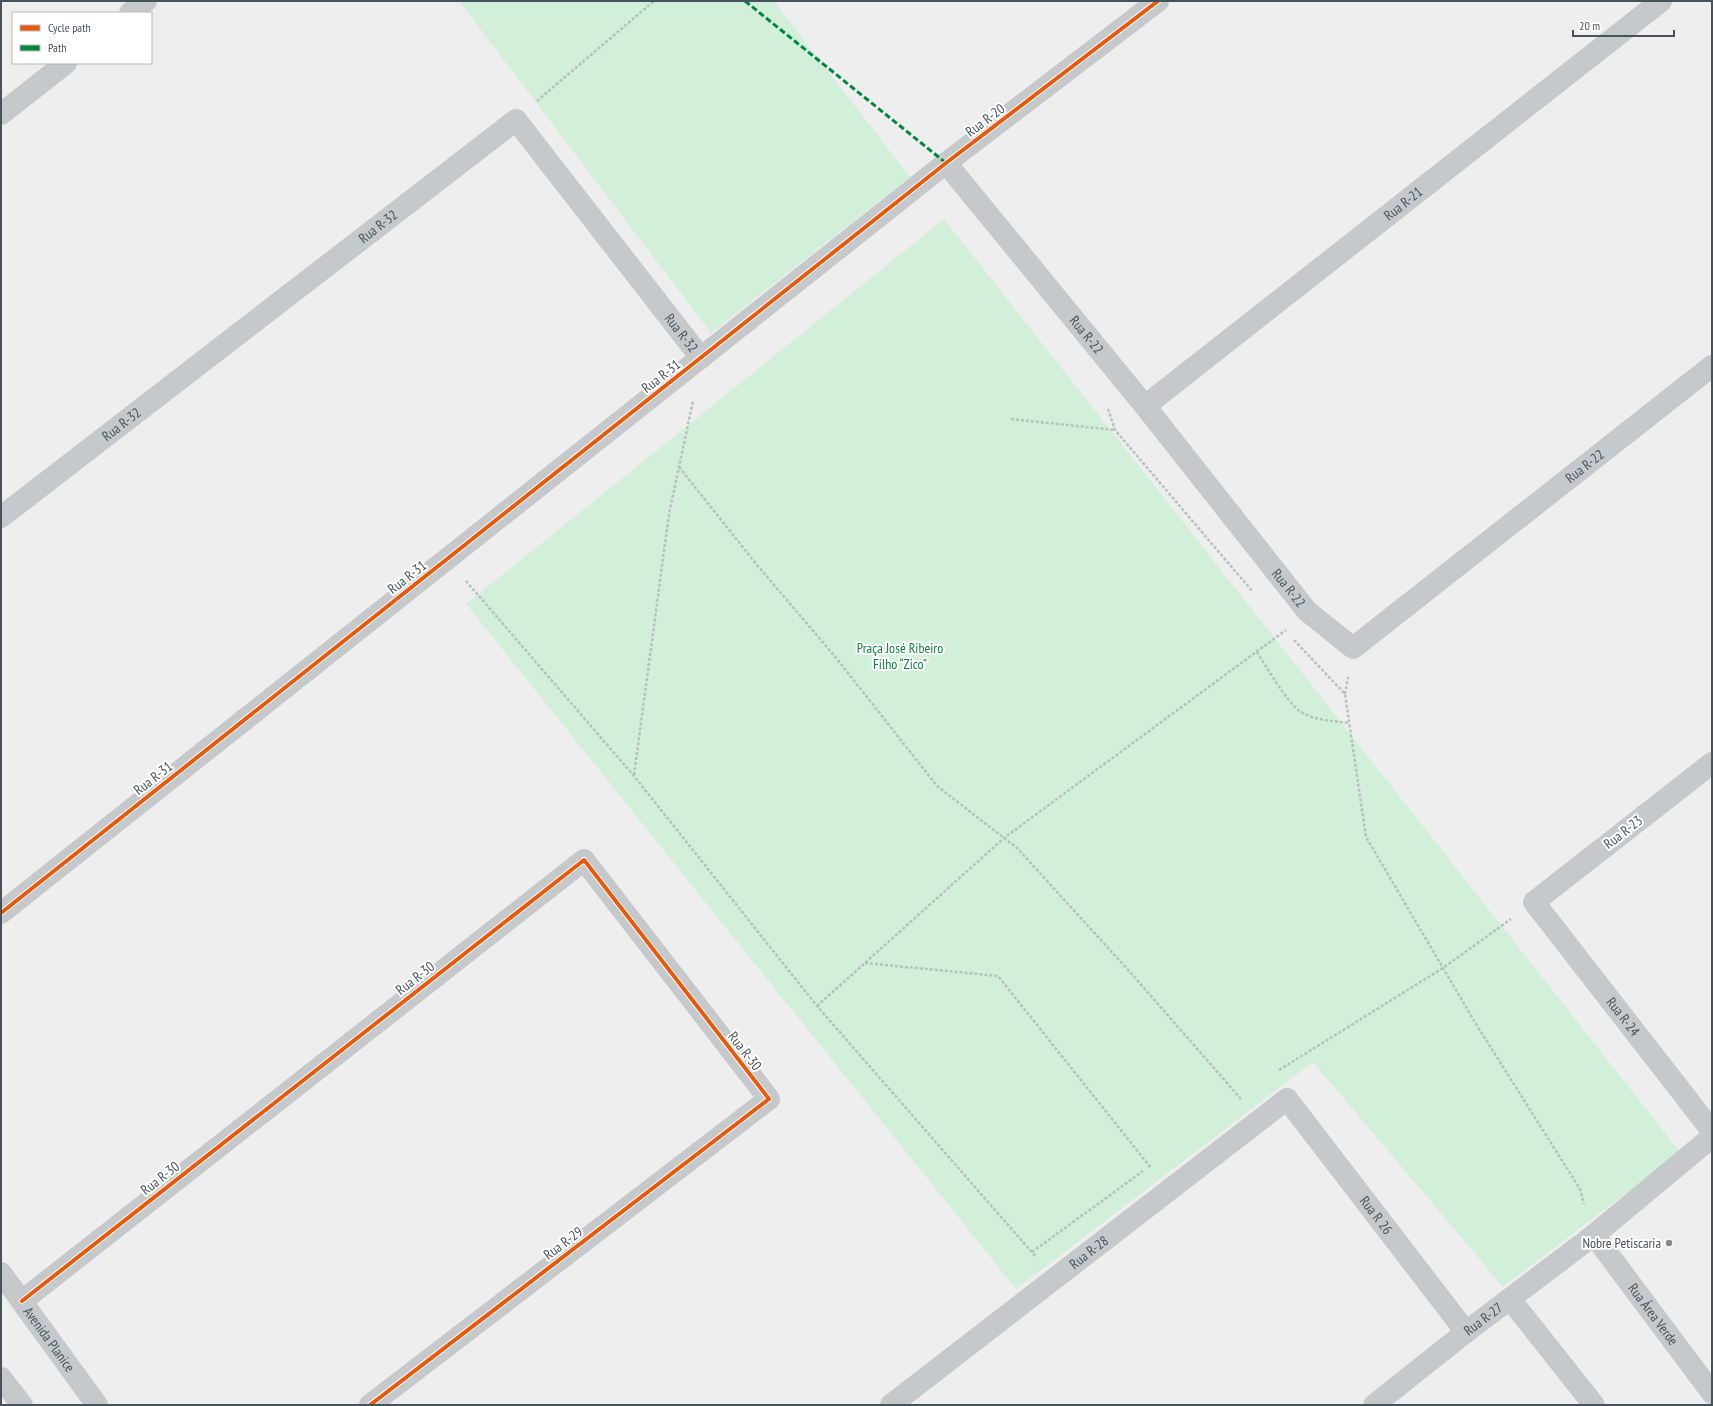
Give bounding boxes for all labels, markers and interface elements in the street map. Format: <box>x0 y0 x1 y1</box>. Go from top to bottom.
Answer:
legend <box>12 12 152 64</box>
scale bar <box>1573 12 1674 38</box>
text: 20 m <box>1579 18 1600 33</box>
text: Cycle path <box>48 20 91 35</box>
text: Path <box>48 40 66 55</box>
street label: Rua R-20 <box>962 99 1008 141</box>
street label: Rua R-21 <box>1380 183 1426 224</box>
street label: Rua R-32 <box>355 206 401 247</box>
street label: Rua R-32 <box>661 310 702 356</box>
street label: Rua R-22 <box>1066 312 1108 358</box>
street label: Rua R-31 <box>638 355 684 397</box>
street label: Rua R-32 <box>98 404 144 445</box>
street label: Rua R-22 <box>1562 445 1608 487</box>
street label: Rua R-31 <box>384 556 430 598</box>
street label: Rua R-22 <box>1268 565 1310 611</box>
park label: Praça José Ribeiro Filho “Zico” <box>857 639 943 673</box>
street label: Rua R-31 <box>130 757 176 799</box>
street label: Rua R-23 <box>1600 811 1646 853</box>
street label: Rua R-30 <box>392 957 438 999</box>
street label: Rua R-24 <box>1602 994 1644 1040</box>
street label: Rua R-30 <box>724 1028 766 1074</box>
street label: Rua R-30 <box>137 1157 183 1199</box>
street label: Rua R 26 <box>1356 1192 1397 1238</box>
street label: Rua R-29 <box>540 1222 586 1264</box>
street label: Rua R-28 <box>1066 1231 1112 1273</box>
place label: Nobre Petiscaria <box>1582 1234 1661 1252</box>
marker: Nobre Petiscaria <box>1664 1238 1674 1248</box>
street label: Rua Área Verde <box>1624 1280 1682 1349</box>
street label: Rua R-27 <box>1460 1298 1506 1340</box>
street label: Avenida Planice <box>20 1303 79 1376</box>

